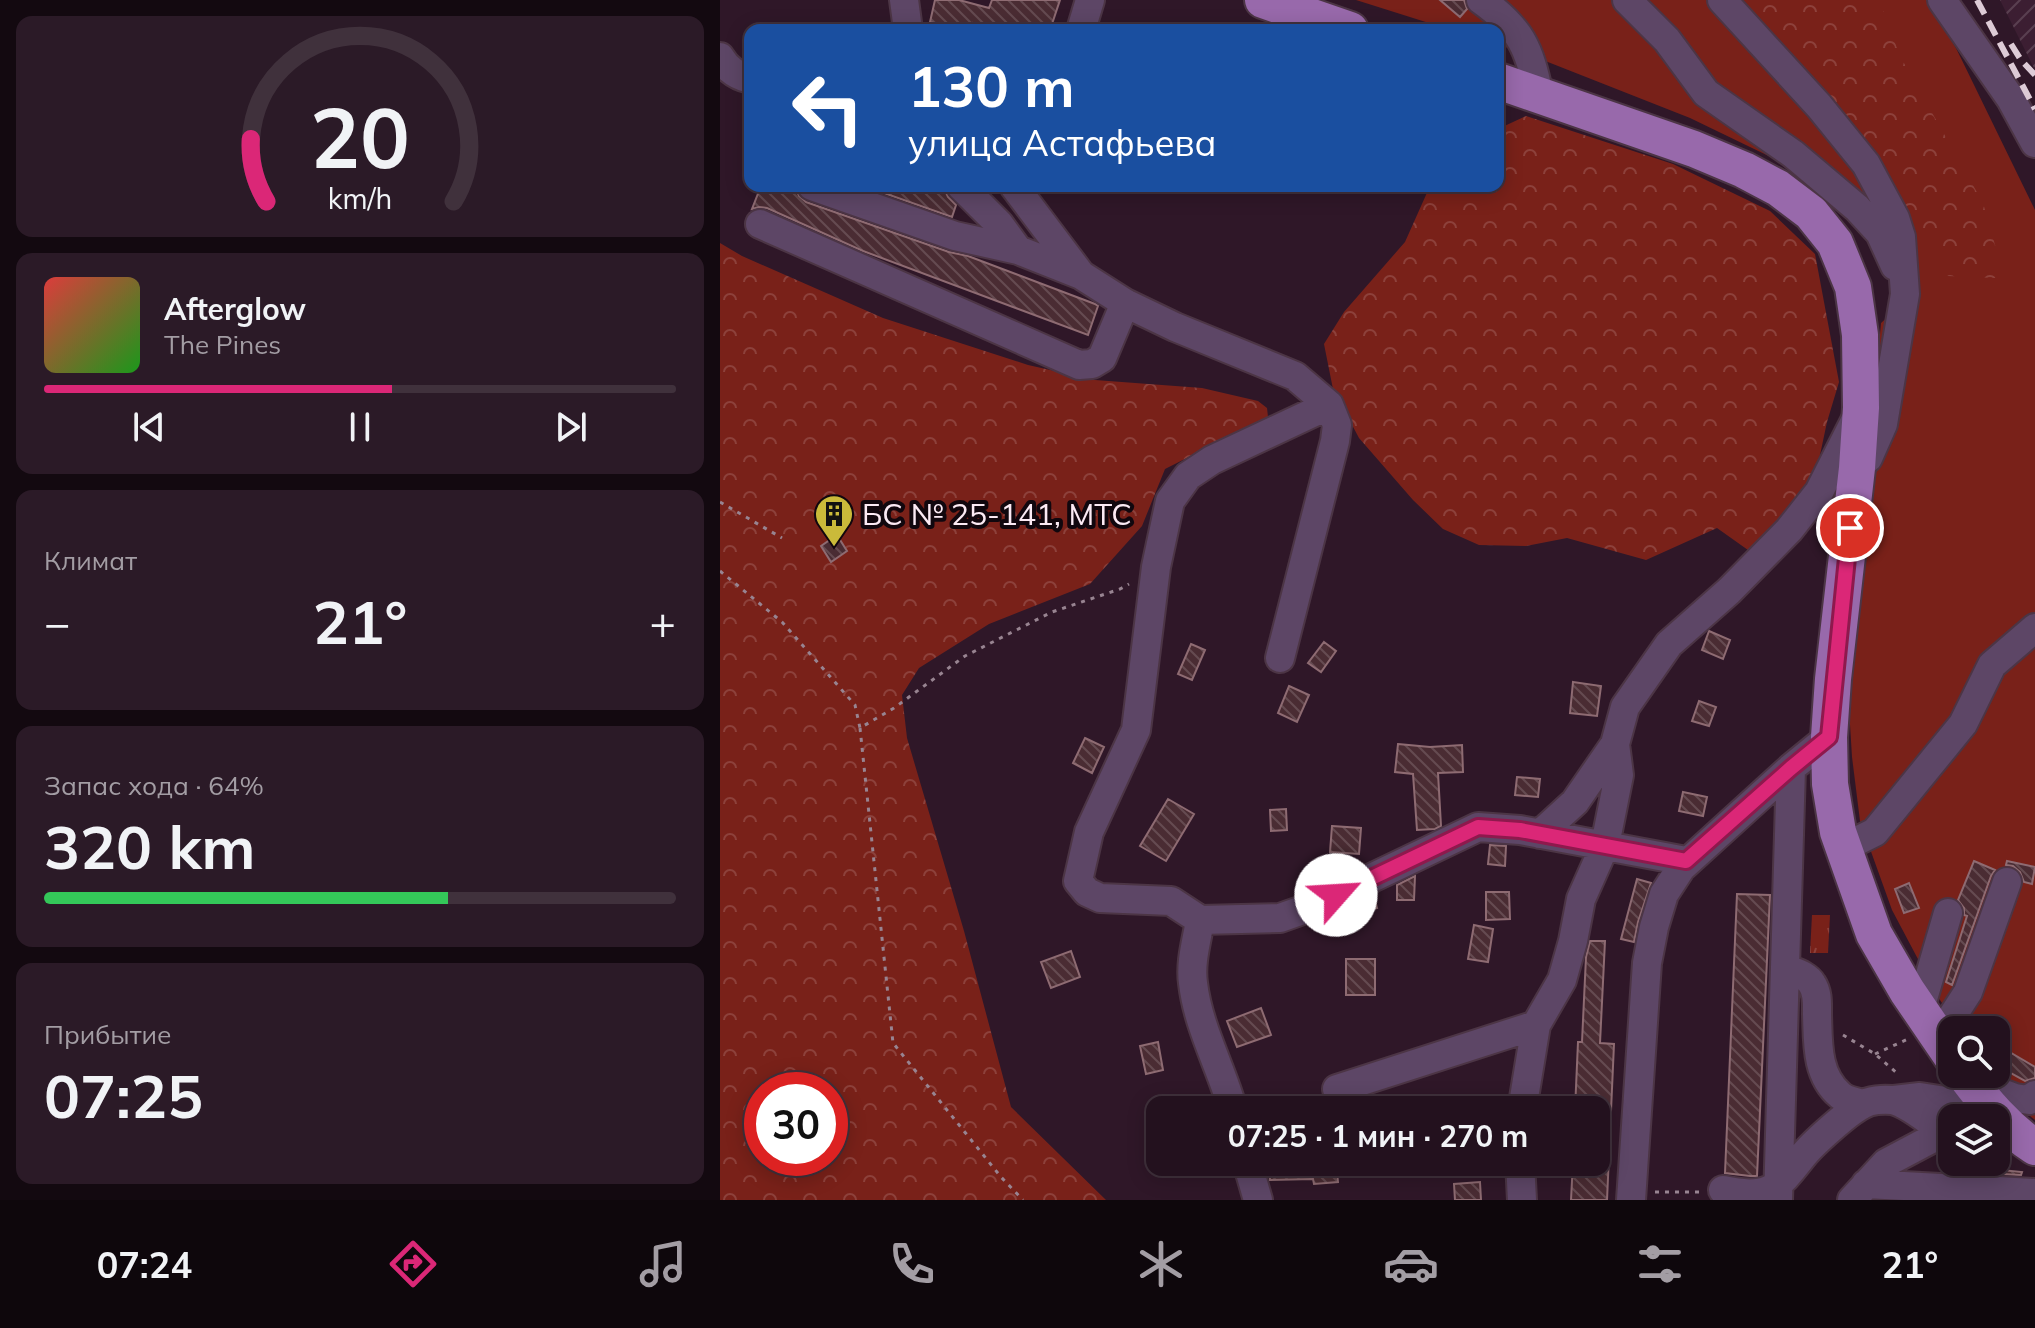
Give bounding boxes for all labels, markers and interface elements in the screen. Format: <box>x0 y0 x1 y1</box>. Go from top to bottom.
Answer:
text: 130 m <box>908 51 1075 121</box>
icon: left <box>776 56 880 160</box>
text: 20 <box>310 84 410 189</box>
text: улица Астафьева <box>908 120 1216 165</box>
text: km/h <box>328 181 392 217</box>
text: Afterglow <box>164 290 306 328</box>
text: The Pines <box>164 328 281 361</box>
icon: previous <box>127 405 171 449</box>
icon: pause <box>338 405 382 449</box>
icon: next <box>549 405 593 449</box>
building icon: БС № 25-141, МТС <box>813 493 855 548</box>
pin <box>1816 494 1884 562</box>
place label: БС № 25-141, МТС <box>862 495 1132 533</box>
icon: arrive <box>1828 506 1872 550</box>
text: Климат <box>44 544 137 577</box>
text: 21° <box>313 584 407 659</box>
text: − <box>44 595 70 650</box>
text: + <box>650 595 676 650</box>
text: Запас хода · 64% <box>44 769 264 802</box>
text: 320 km <box>44 809 256 884</box>
position arrow <box>1294 853 1378 937</box>
map controls <box>1938 1016 2010 1176</box>
button: search <box>1938 1016 2010 1088</box>
text: Прибытие <box>44 1018 171 1051</box>
text: 07:25 <box>44 1058 203 1133</box>
speed limit sign: 30 <box>744 1072 848 1176</box>
button: layers <box>1938 1104 2010 1176</box>
text: 07:25 · 1 мин · 270 m <box>1228 1117 1528 1155</box>
icon: directions <box>385 1236 441 1292</box>
icon: music <box>635 1236 691 1292</box>
icon: phone <box>884 1236 940 1292</box>
icon: climate <box>1133 1236 1189 1292</box>
icon: car <box>1383 1236 1439 1292</box>
icon: filters <box>1632 1236 1688 1292</box>
text: 07:24 <box>97 1242 192 1287</box>
text: 21° <box>1881 1242 1938 1287</box>

